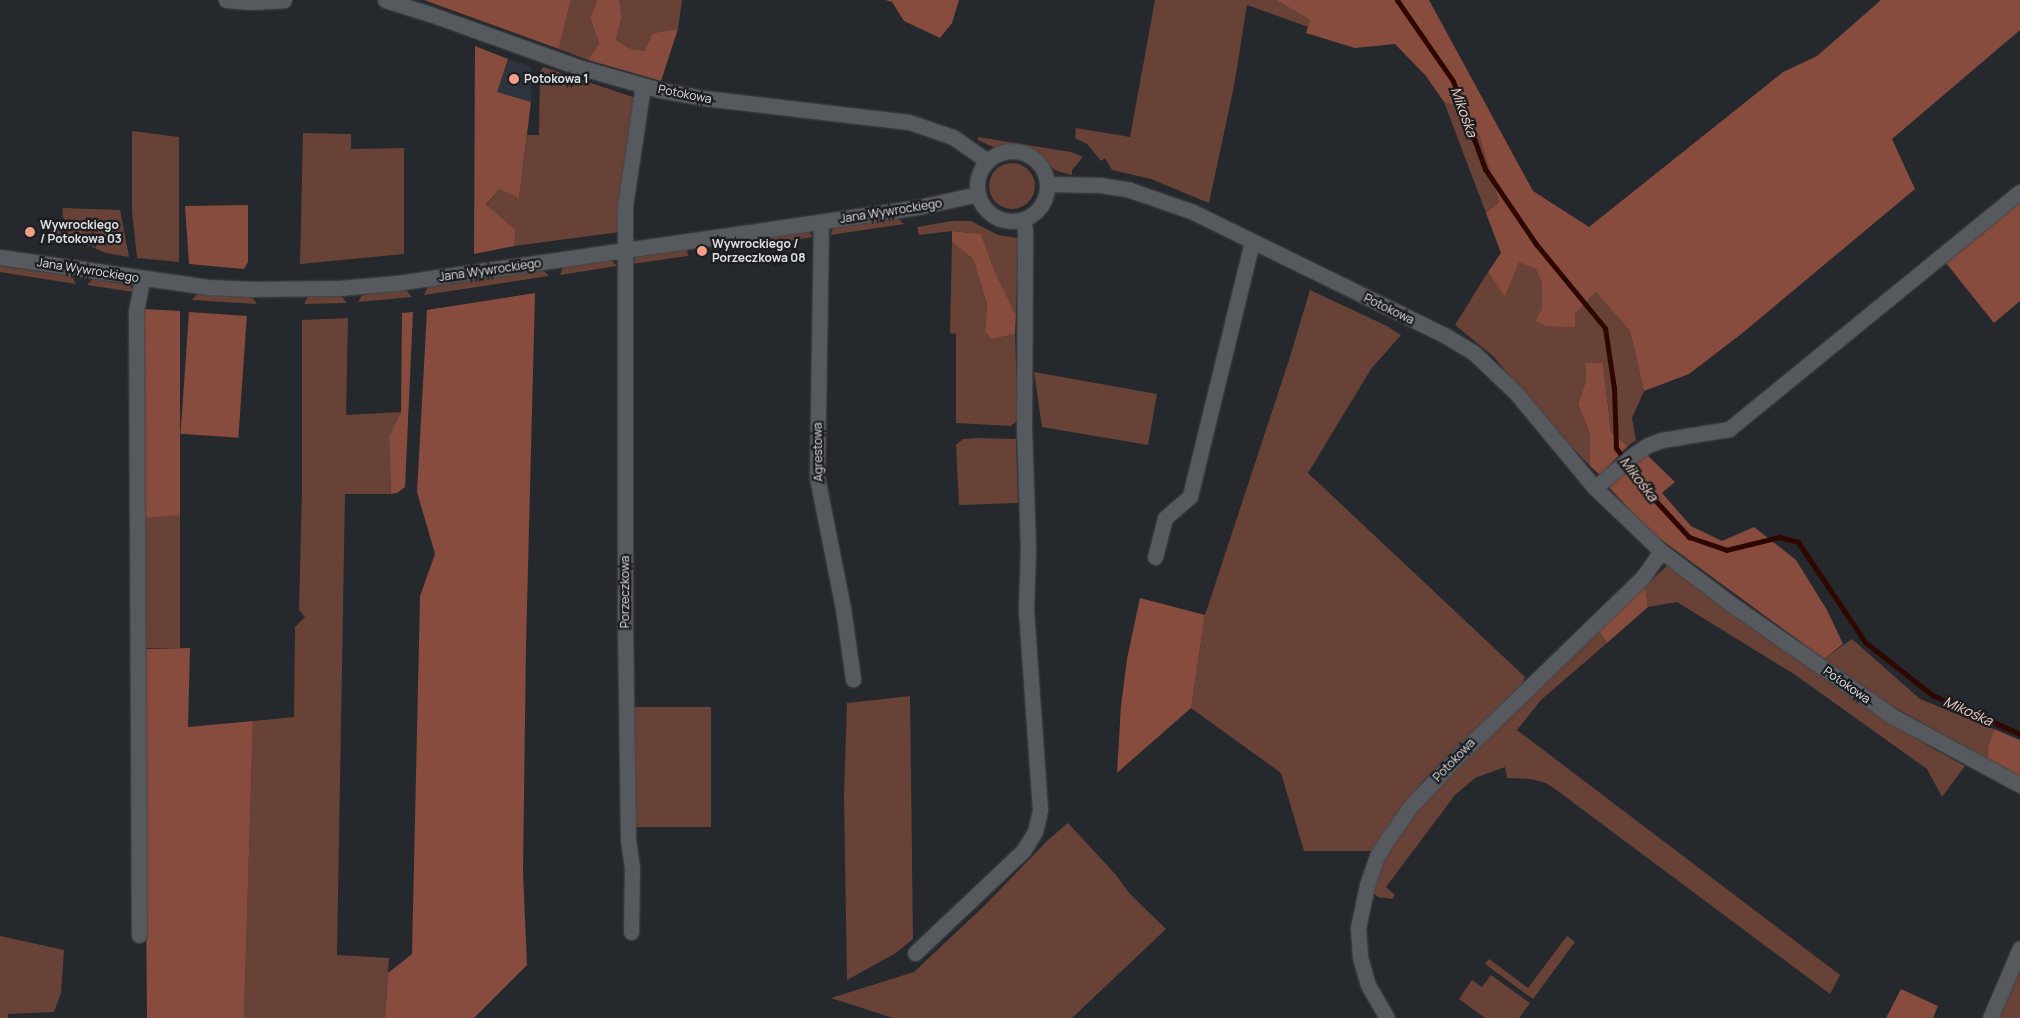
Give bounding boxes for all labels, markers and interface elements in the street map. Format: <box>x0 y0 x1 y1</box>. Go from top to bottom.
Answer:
place label: Potokowa 1 <box>524 72 589 86</box>
marker: Potokowa 1 <box>508 73 520 85</box>
street label: Potokowa <box>657 82 713 106</box>
water label: Mikośka <box>1447 85 1481 139</box>
street label: Jana Wywrockiego <box>839 196 943 226</box>
place label: Wywrockiego / Potokowa 03 <box>40 218 122 246</box>
marker: Wywrockiego / Potokowa 03 <box>24 226 36 238</box>
place label: Wywrockiego / Porzeczkowa 08 <box>712 237 806 265</box>
marker: Wywrockiego / Porzeczkowa 08 <box>696 245 708 257</box>
street label: Jana Wywrockiego <box>36 255 140 285</box>
street label: Jana Wywrockiego <box>438 256 542 284</box>
street label: Potokowa <box>1361 291 1417 327</box>
street label: Agrestowa <box>810 422 826 482</box>
water label: Mikośka <box>1616 453 1662 505</box>
street label: Porzeczkowa <box>618 556 632 628</box>
street label: Potokowa <box>1821 664 1873 706</box>
water label: Mikośka <box>1941 693 1995 729</box>
street label: Potokowa <box>1430 736 1478 784</box>

